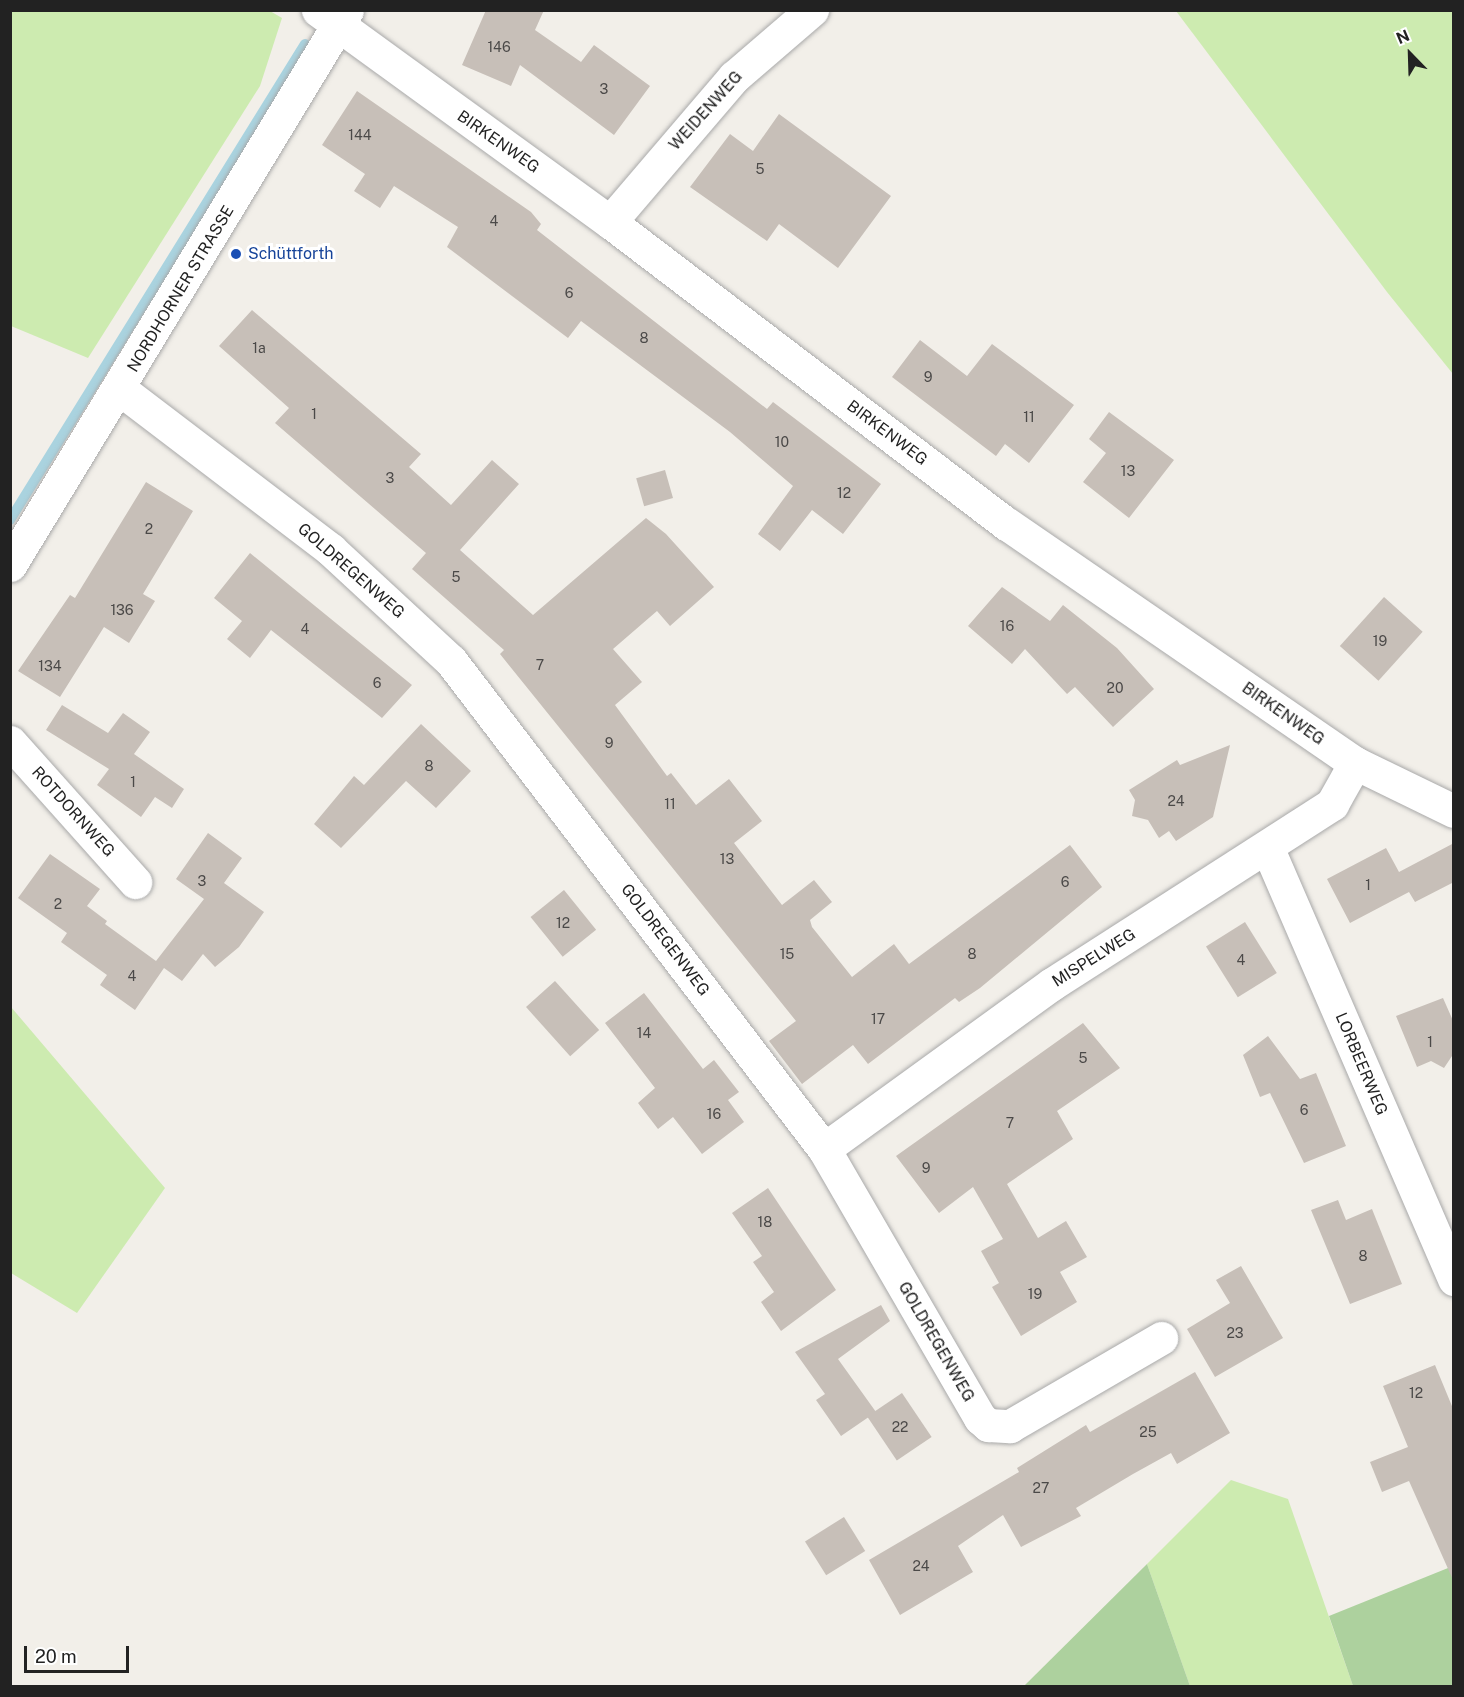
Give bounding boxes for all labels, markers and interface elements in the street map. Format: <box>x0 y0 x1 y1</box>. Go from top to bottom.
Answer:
north arrow <box>1380 24 1440 84</box>
text: N <box>1393 26 1412 48</box>
house number: 146 <box>487 39 511 55</box>
street label: WEIDENWEG <box>665 67 747 155</box>
house number: 3 <box>600 81 608 97</box>
street label: BIRKENWEG <box>453 107 543 177</box>
house number: 144 <box>348 127 372 143</box>
house number: 5 <box>756 161 764 177</box>
street label: NORDHORNER STRASSE <box>124 202 238 376</box>
house number: 4 <box>490 213 498 229</box>
place label: Schüttforth <box>248 244 334 264</box>
marker: Schüttforth <box>229 247 243 261</box>
house number: 6 <box>565 285 573 301</box>
house number: 8 <box>639 330 649 346</box>
house number: 1a <box>252 340 266 356</box>
house number: 9 <box>924 369 932 385</box>
street label: BIRKENWEG <box>843 396 931 470</box>
house number: 1 <box>311 406 317 422</box>
house number: 11 <box>1023 409 1035 425</box>
house number: 10 <box>775 434 789 450</box>
house number: 13 <box>1121 463 1135 479</box>
house number: 3 <box>386 470 394 486</box>
house number: 12 <box>837 485 851 501</box>
street label: GOLDREGENWEG <box>294 519 408 623</box>
house number: 2 <box>145 521 153 537</box>
house number: 5 <box>452 569 460 585</box>
house number: 136 <box>110 602 134 618</box>
house number: 16 <box>1000 618 1014 634</box>
house number: 4 <box>301 621 309 637</box>
house number: 19 <box>1373 633 1387 649</box>
house number: 7 <box>536 657 544 673</box>
house number: 134 <box>38 658 62 674</box>
house number: 6 <box>373 675 381 691</box>
street label: BIRKENWEG <box>1238 679 1328 749</box>
house number: 20 <box>1107 680 1123 696</box>
house number: 9 <box>605 735 613 751</box>
house number: 8 <box>424 758 434 774</box>
street label: ROTDORNWEG <box>28 763 118 861</box>
house number: 1 <box>130 774 136 790</box>
house number: 24 <box>1167 793 1185 809</box>
house number: 11 <box>664 796 676 812</box>
house number: 13 <box>720 851 734 867</box>
house number: 3 <box>198 873 206 889</box>
house number: 6 <box>1061 874 1069 890</box>
house number: 1 <box>1365 877 1371 893</box>
street label: GOLDREGENWEG <box>617 880 713 1000</box>
house number: 2 <box>54 896 62 912</box>
house number: 12 <box>556 915 570 931</box>
street label: MISPELWEG <box>1049 925 1139 991</box>
house number: 15 <box>780 946 794 962</box>
house number: 8 <box>967 946 977 962</box>
house number: 4 <box>1237 952 1245 968</box>
house number: 4 <box>128 968 136 984</box>
street label: LORBEERWEG <box>1331 1010 1391 1118</box>
house number: 17 <box>871 1011 885 1027</box>
house number: 14 <box>637 1025 651 1041</box>
house number: 1 <box>1427 1034 1433 1050</box>
house number: 5 <box>1079 1050 1087 1066</box>
house number: 6 <box>1300 1102 1308 1118</box>
house number: 16 <box>707 1106 721 1122</box>
house number: 7 <box>1006 1115 1014 1131</box>
house number: 9 <box>922 1160 930 1176</box>
house number: 18 <box>758 1214 772 1230</box>
house number: 8 <box>1358 1248 1368 1264</box>
street label: GOLDREGENWEG <box>894 1279 978 1405</box>
house number: 19 <box>1028 1286 1042 1302</box>
house number: 23 <box>1226 1325 1244 1341</box>
house number: 12 <box>1409 1385 1423 1401</box>
house number: 22 <box>892 1419 908 1435</box>
house number: 25 <box>1139 1424 1157 1440</box>
house number: 27 <box>1033 1480 1049 1496</box>
house number: 24 <box>912 1558 930 1574</box>
scale bar <box>27 1634 132 1672</box>
text: 20 m <box>35 1646 77 1667</box>

